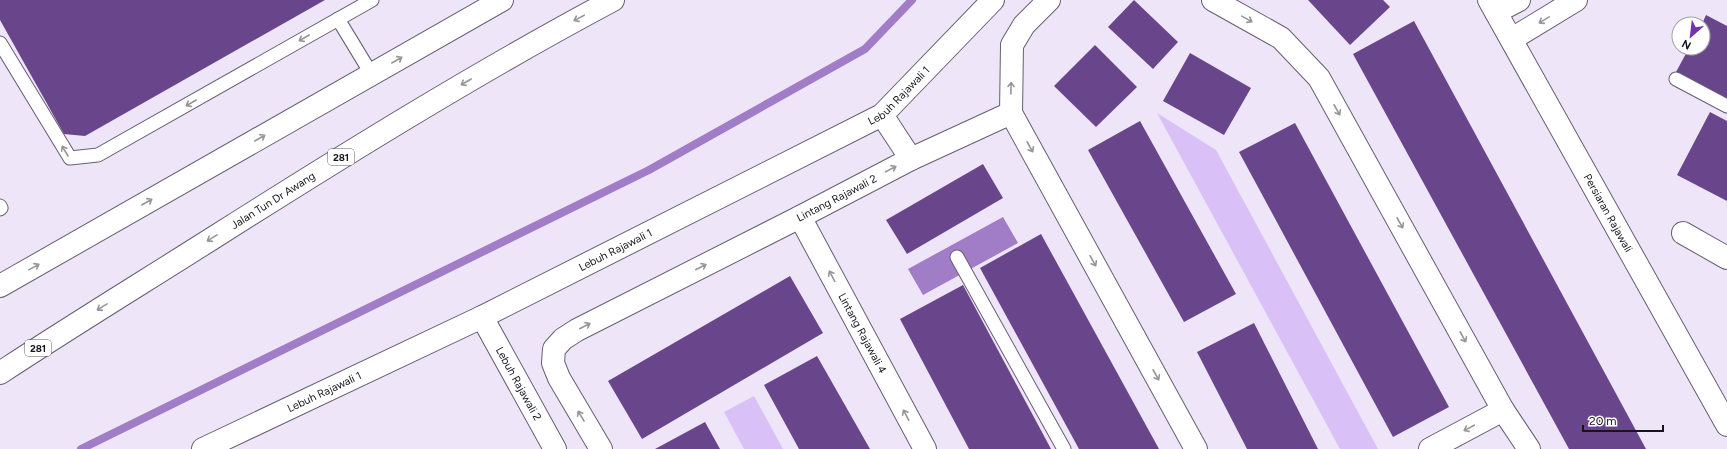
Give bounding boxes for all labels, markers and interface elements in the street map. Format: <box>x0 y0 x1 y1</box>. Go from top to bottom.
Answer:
one-way arrow <box>573 15 585 23</box>
one-way arrow <box>1241 16 1253 24</box>
one-way arrow <box>1538 16 1550 24</box>
north arrow <box>1671 16 1711 56</box>
one-way arrow <box>298 35 310 43</box>
text: N <box>1680 37 1693 52</box>
one-way arrow <box>391 55 403 63</box>
street label: Lebuh Rajawali 1 <box>866 64 933 128</box>
one-way arrow <box>460 79 472 87</box>
one-way arrow <box>1008 82 1015 95</box>
one-way arrow <box>185 99 197 107</box>
one-way arrow <box>1333 103 1341 115</box>
one-way arrow <box>254 134 266 142</box>
one-way arrow <box>1026 141 1034 153</box>
one-way arrow <box>61 145 69 157</box>
road number: 281 <box>328 149 354 165</box>
one-way arrow <box>885 165 897 173</box>
street label: Jalan Tun Dr Awang <box>229 169 318 232</box>
street label: Lintang Rajawali 2 <box>795 172 879 225</box>
street label: Persiaran Rajawali <box>1581 172 1635 255</box>
one-way arrow <box>141 198 153 206</box>
one-way arrow <box>1396 217 1404 229</box>
street label: Lebuh Rajawali 1 <box>577 226 654 274</box>
one-way arrow <box>206 235 218 243</box>
one-way arrow <box>1089 255 1097 267</box>
one-way arrow <box>28 262 40 270</box>
one-way arrow <box>695 263 707 271</box>
one-way arrow <box>827 270 835 282</box>
street label: Lintang Rajawali 4 <box>835 291 889 376</box>
one-way arrow <box>96 304 108 312</box>
one-way arrow <box>578 322 590 329</box>
one-way arrow <box>1459 331 1467 343</box>
road number: 281 <box>25 340 51 356</box>
street label: Lebuh Rajawali 2 <box>493 345 544 423</box>
street label: Lebuh Rajawali 1 <box>285 369 364 415</box>
one-way arrow <box>1152 369 1160 381</box>
scale bar <box>1583 407 1663 433</box>
one-way arrow <box>902 409 910 421</box>
one-way arrow <box>577 410 585 422</box>
text: 20 m <box>1589 414 1617 428</box>
one-way arrow <box>1463 425 1475 433</box>

